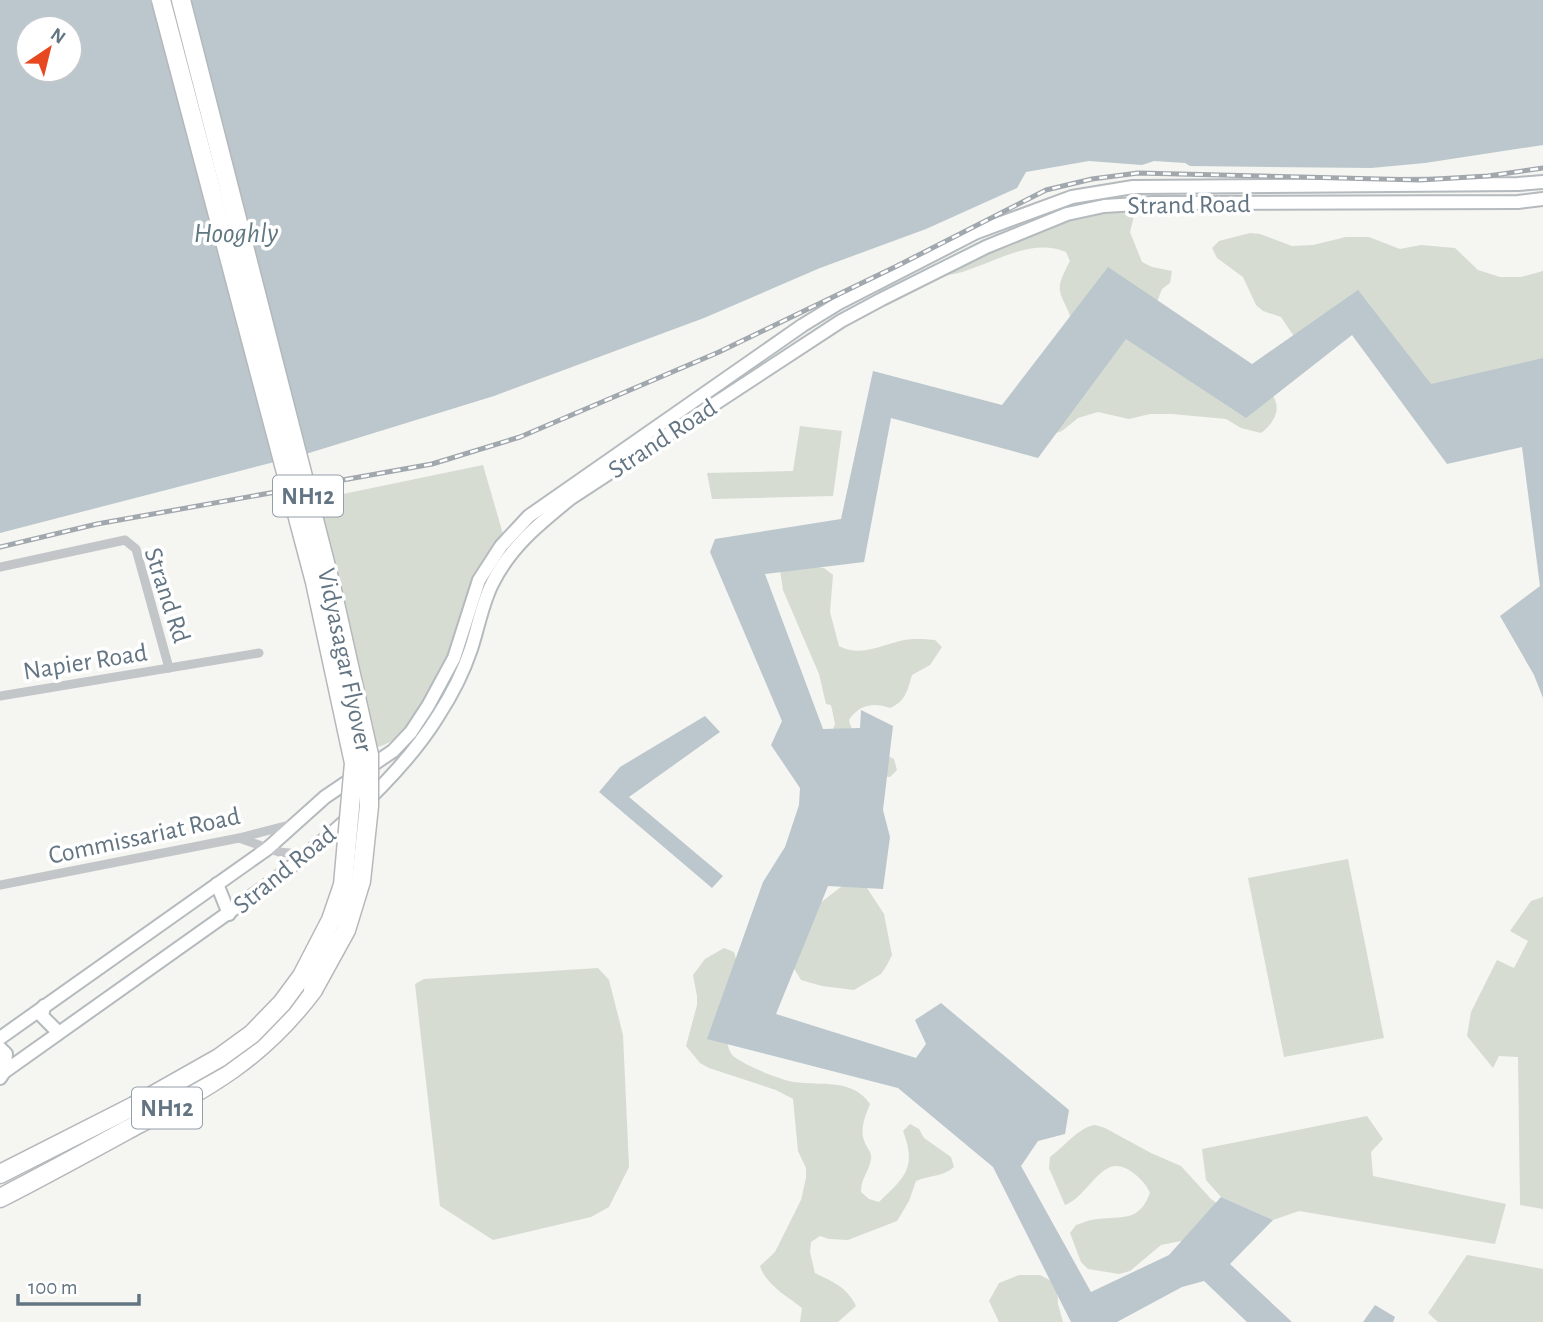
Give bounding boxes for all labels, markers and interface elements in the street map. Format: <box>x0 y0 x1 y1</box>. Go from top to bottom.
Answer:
north arrow <box>14 14 84 84</box>
text: N <box>47 25 69 48</box>
street label: Strand Road <box>1127 191 1251 219</box>
water label: Hooghly <box>194 220 279 248</box>
street label: Strand Road <box>604 394 721 483</box>
road number: NH12 <box>273 476 343 516</box>
street label: Strand Rd <box>139 544 195 646</box>
street label: Vidyasagar Flyover <box>313 566 377 755</box>
street label: Napier Road <box>21 639 149 685</box>
street label: Commissariat Road <box>46 803 242 869</box>
street label: Strand Road <box>229 821 341 919</box>
road number: NH12 <box>132 1088 202 1128</box>
scale bar <box>18 1262 138 1306</box>
text: 100 m <box>28 1277 78 1298</box>

